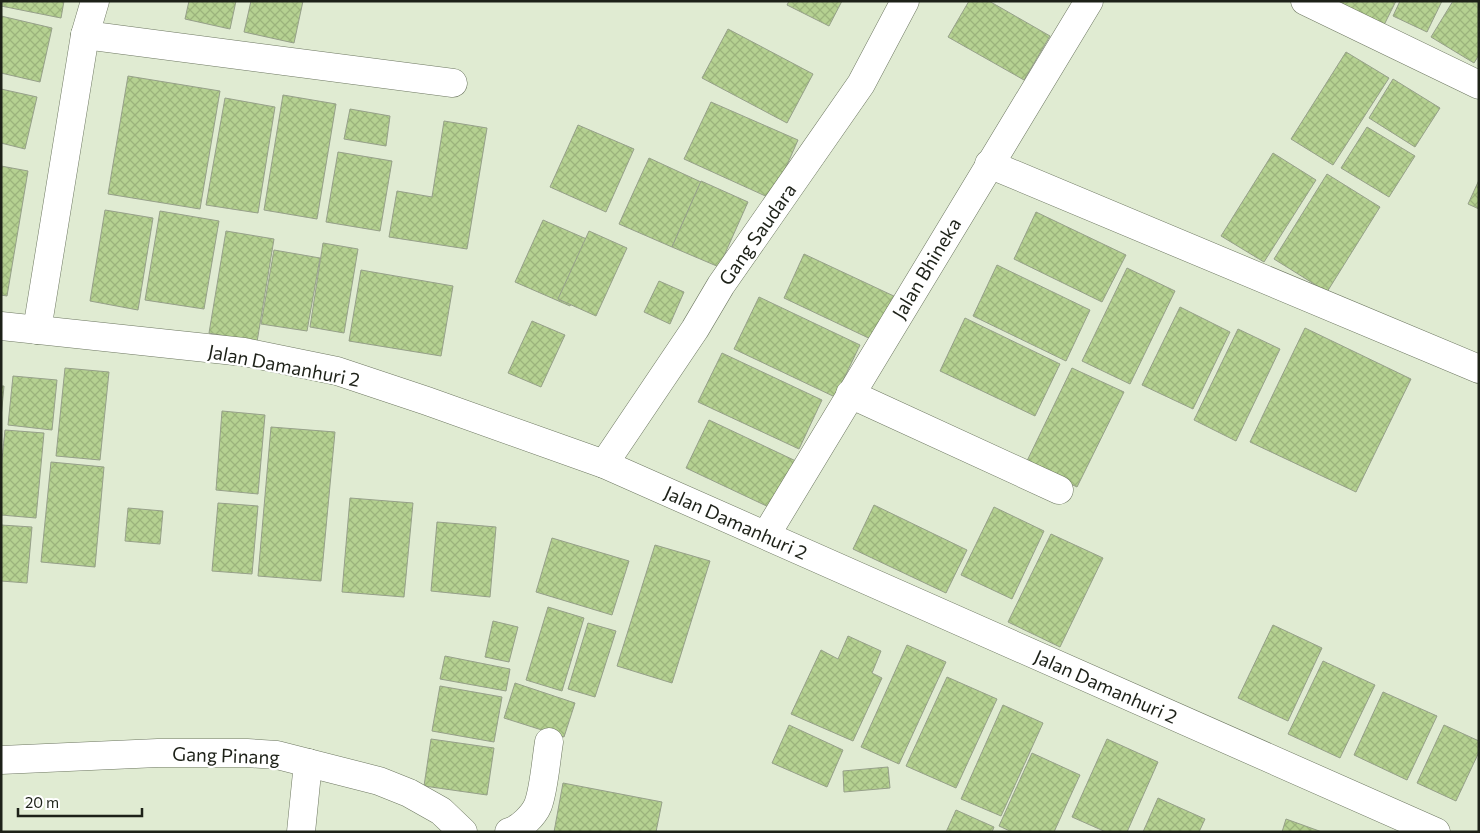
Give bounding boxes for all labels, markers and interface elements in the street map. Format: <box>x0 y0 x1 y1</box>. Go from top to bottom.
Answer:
street label: Gang Saudara <box>714 179 800 289</box>
street label: Jalan Bhineka <box>887 213 965 323</box>
street label: Jalan Damanhuri 2 <box>206 339 362 391</box>
street label: Jalan Damanhuri 2 <box>661 480 811 564</box>
street label: Jalan Damanhuri 2 <box>1031 644 1181 728</box>
street label: Gang Pinang <box>172 742 280 768</box>
scale bar <box>18 786 141 818</box>
text: 20 m <box>25 793 59 811</box>

